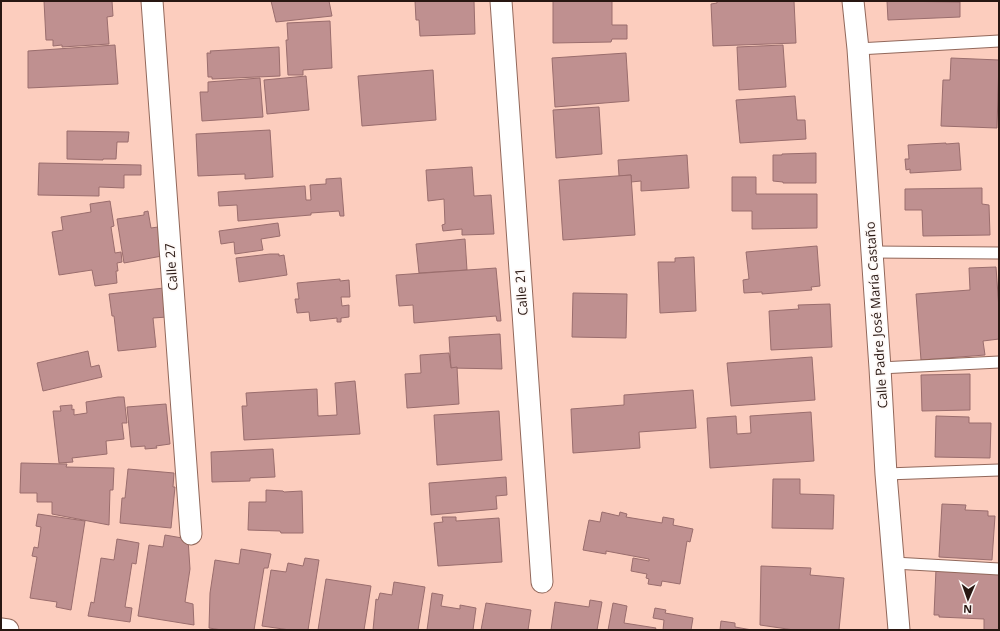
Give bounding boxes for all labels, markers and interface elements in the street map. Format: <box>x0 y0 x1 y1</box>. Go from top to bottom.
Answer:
street label: Calle Padre José María Castaño <box>860 221 892 409</box>
street label: Calle 27 <box>160 243 182 291</box>
street label: Calle 21 <box>510 268 532 316</box>
north arrow <box>948 579 988 619</box>
text: N <box>963 602 972 617</box>

